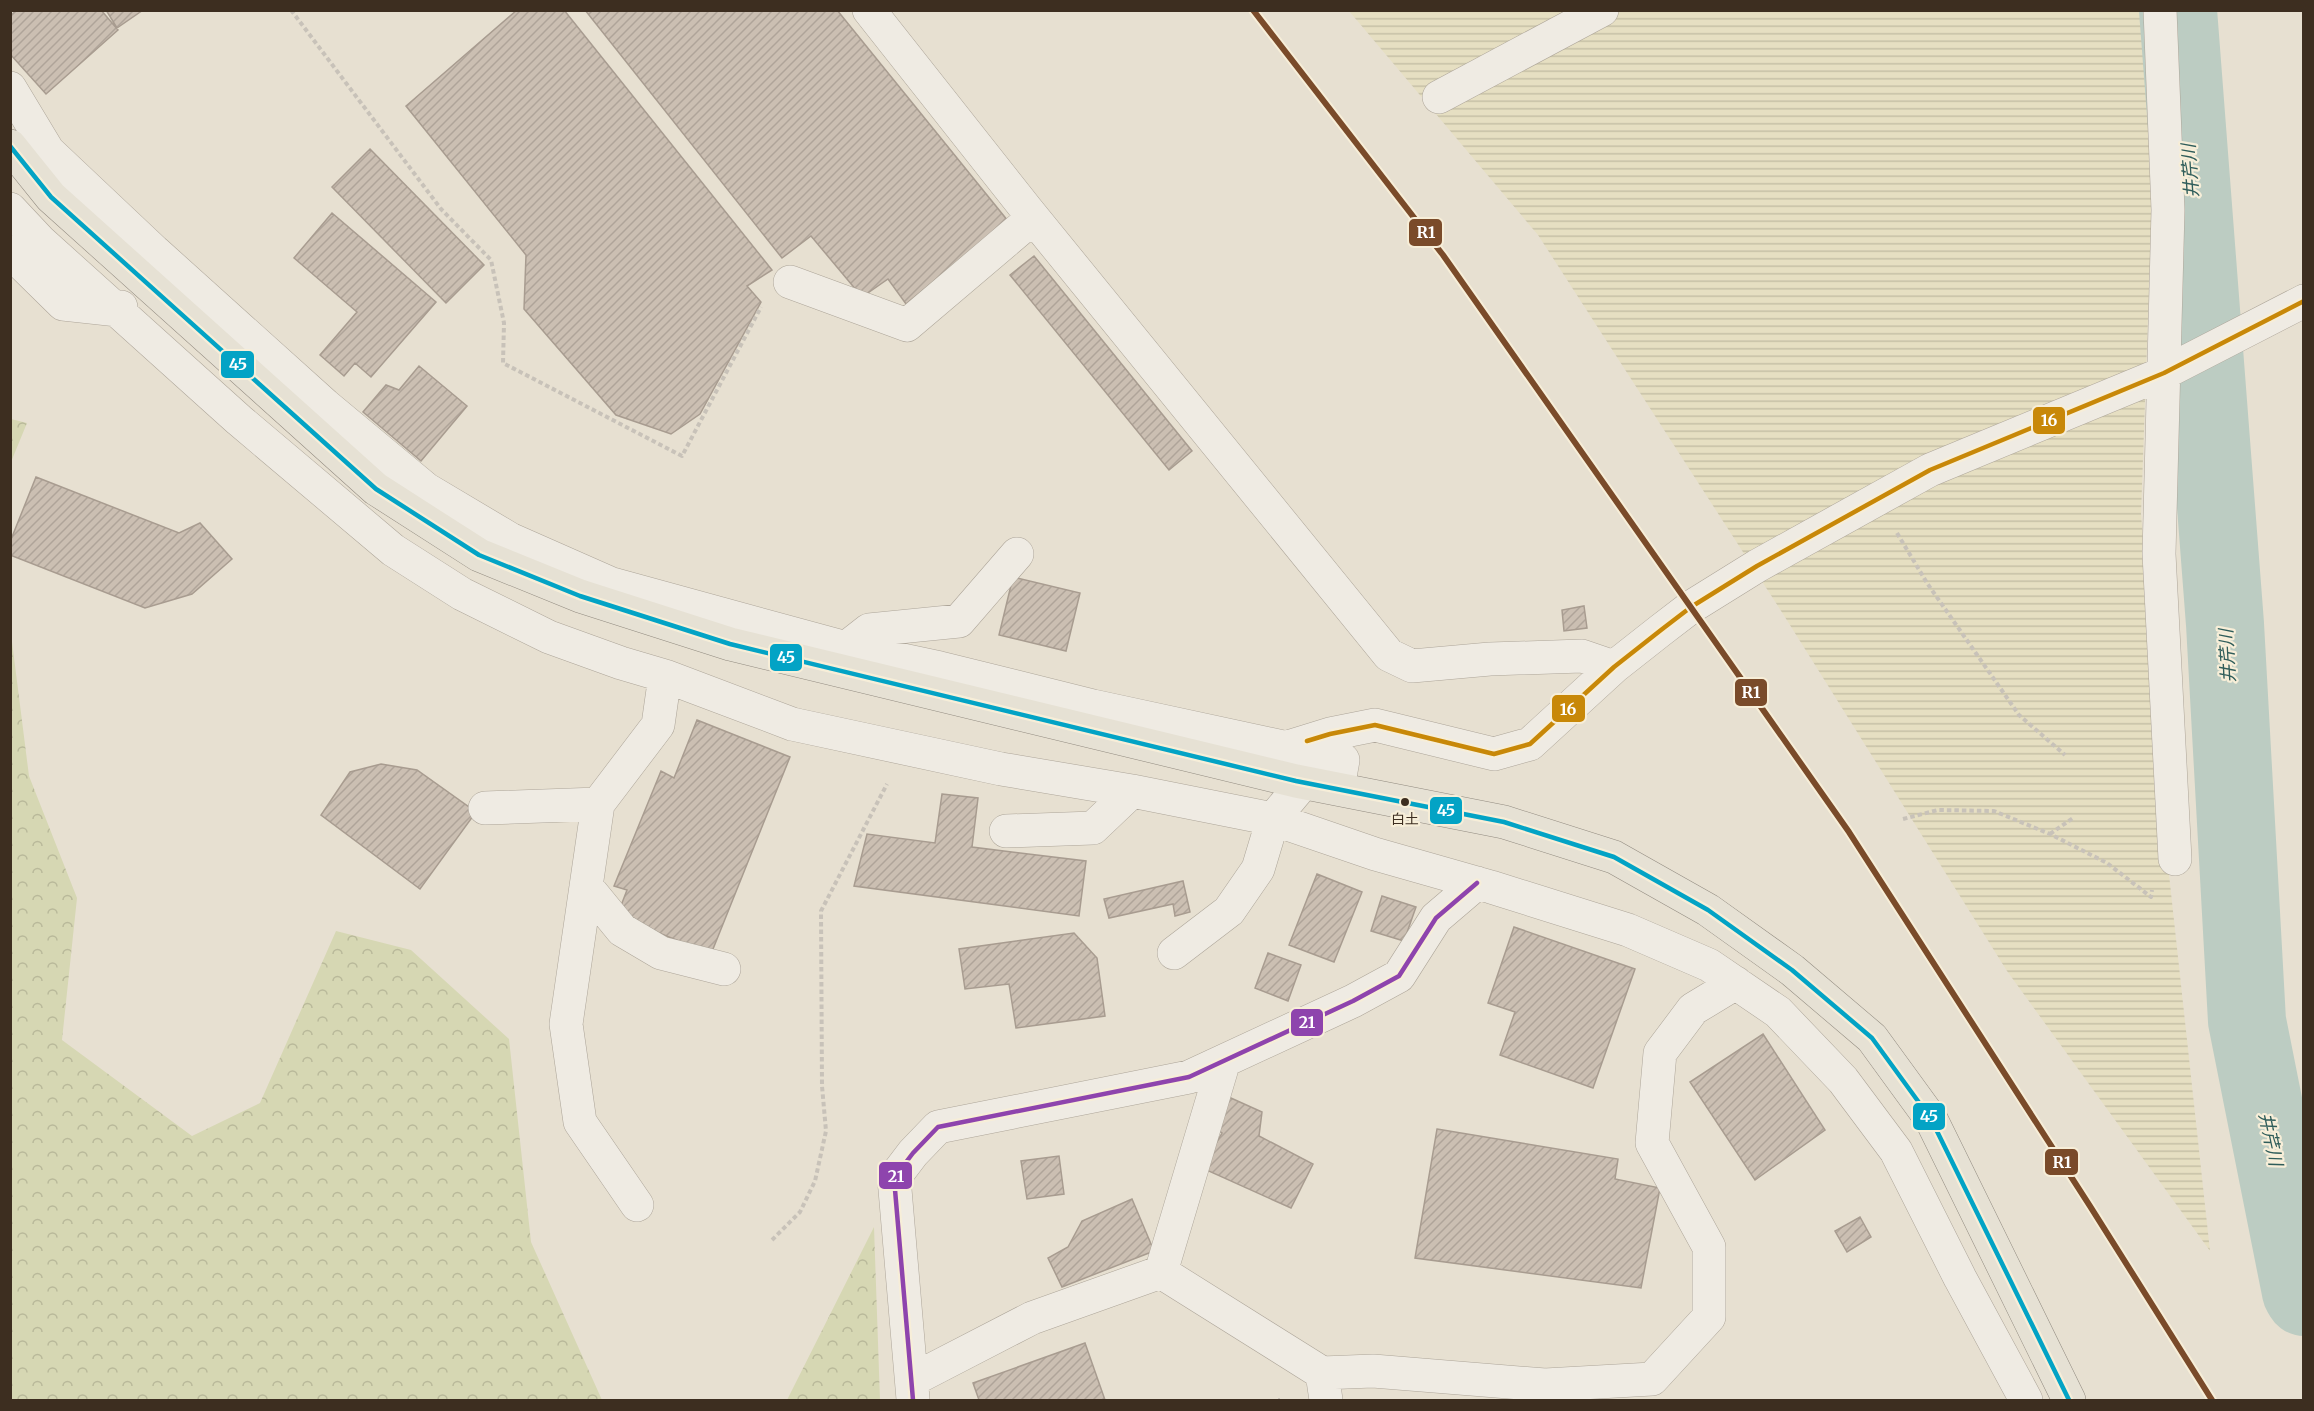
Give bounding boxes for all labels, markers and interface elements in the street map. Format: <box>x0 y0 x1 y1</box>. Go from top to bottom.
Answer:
water label: 井芹川 <box>2177 141 2203 199</box>
line badge: R1 <box>1408 218 1443 247</box>
text: R1 <box>1417 222 1436 242</box>
line badge: 45 <box>220 350 255 379</box>
text: 45 <box>229 354 247 374</box>
line badge: 16 <box>2032 406 2066 435</box>
text: 16 <box>2041 410 2057 430</box>
water label: 井芹川 <box>2214 626 2240 684</box>
line badge: 45 <box>769 643 803 672</box>
text: 45 <box>777 647 795 667</box>
line badge: R1 <box>1734 678 1768 707</box>
text: R1 <box>1742 682 1761 702</box>
line badge: 16 <box>1551 694 1586 723</box>
text: 16 <box>1560 699 1576 719</box>
marker: 白土 <box>1399 796 1411 808</box>
line badge: 45 <box>1429 796 1463 825</box>
text: 45 <box>1437 800 1455 820</box>
place label: 白土 <box>1391 810 1419 828</box>
line badge: 21 <box>1290 1008 1324 1037</box>
text: 21 <box>1299 1012 1316 1032</box>
line badge: 45 <box>1912 1102 1946 1131</box>
text: 45 <box>1920 1106 1938 1126</box>
water label: 井芹川 <box>2254 1110 2288 1170</box>
line badge: R1 <box>2044 1148 2079 1176</box>
text: R1 <box>2053 1152 2072 1172</box>
line badge: 21 <box>878 1161 913 1190</box>
text: 21 <box>888 1166 905 1186</box>

